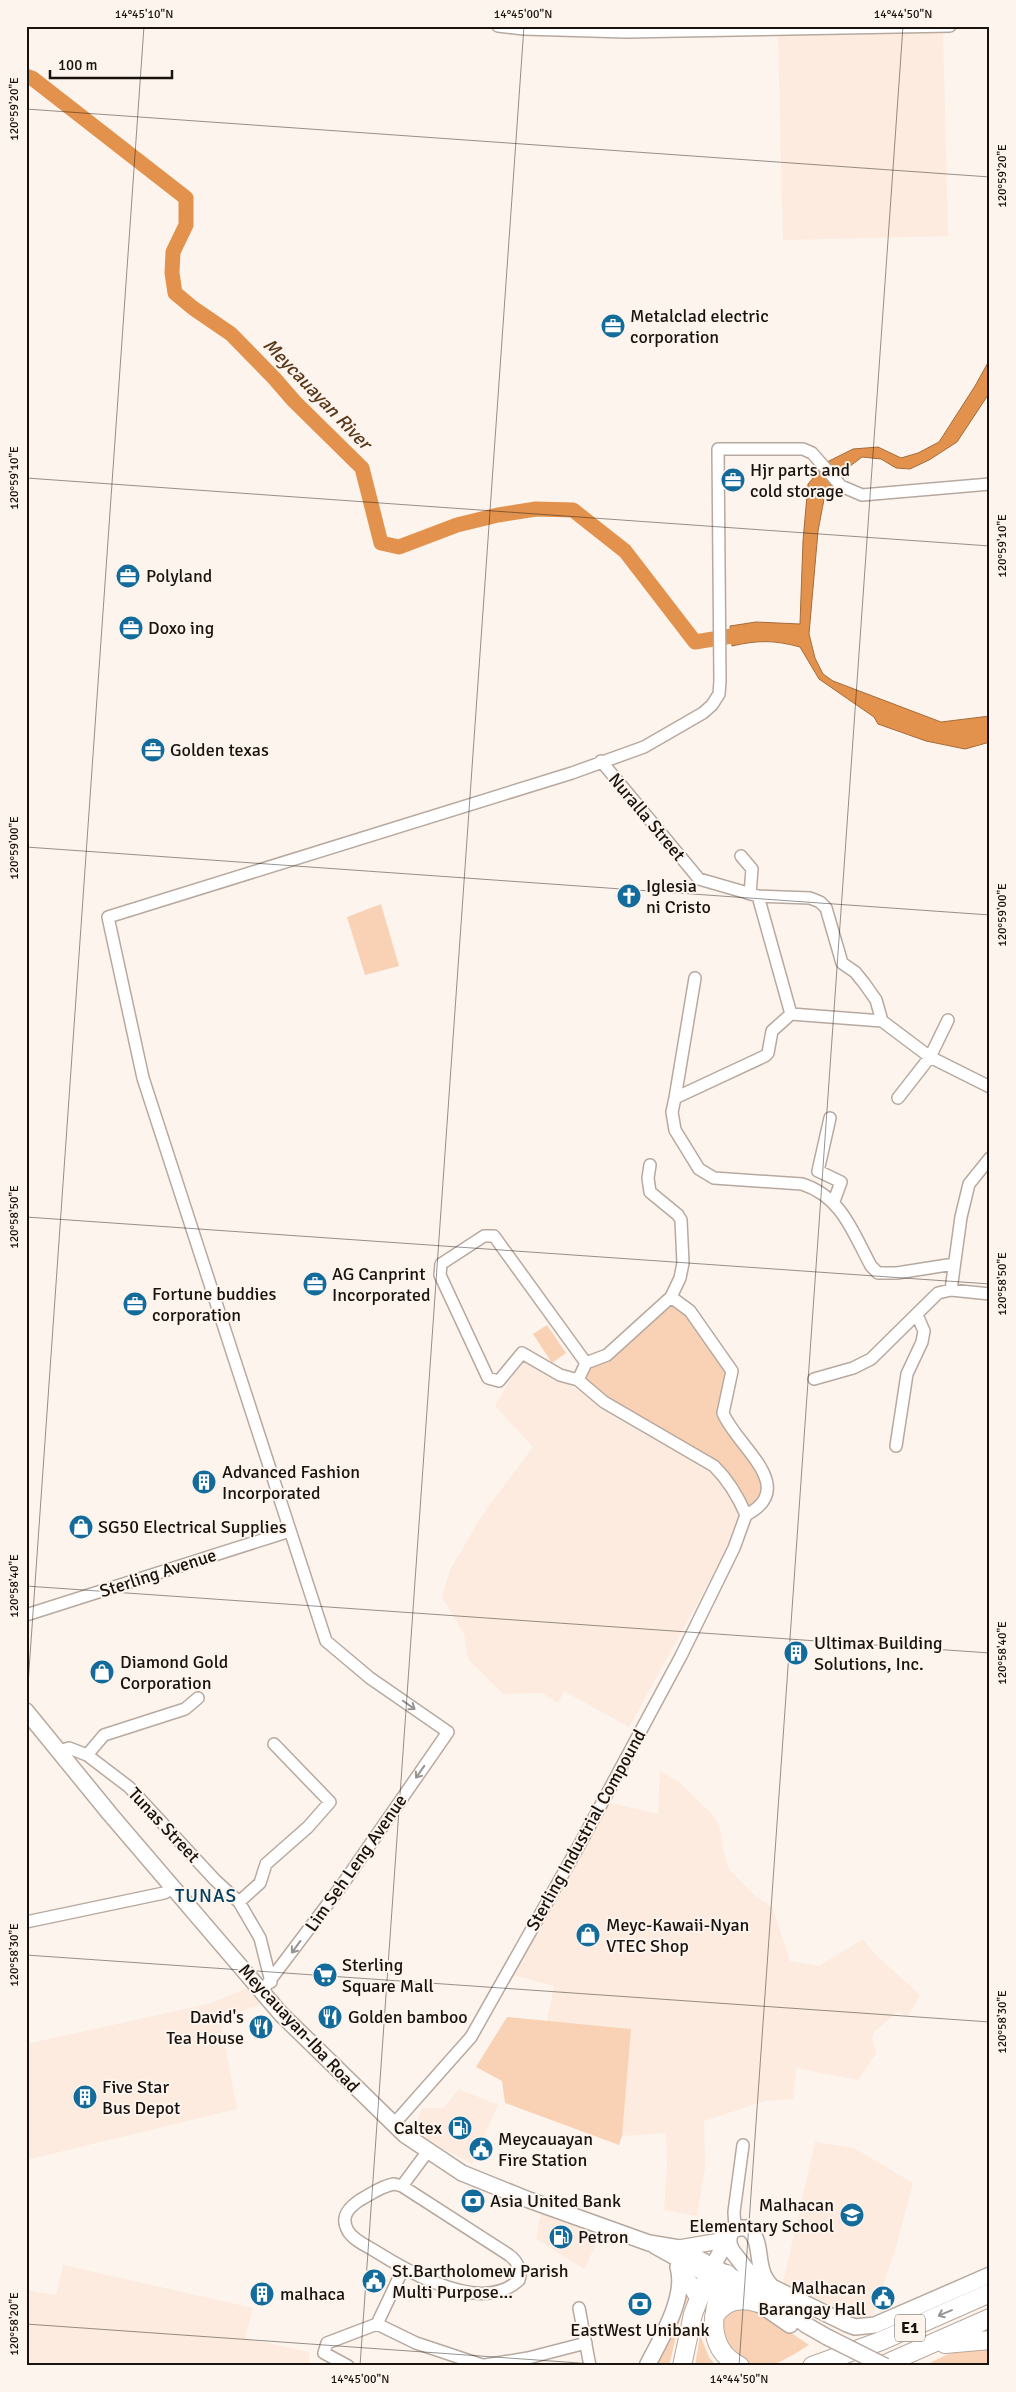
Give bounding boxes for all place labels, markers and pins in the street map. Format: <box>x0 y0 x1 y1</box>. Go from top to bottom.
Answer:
place label: Metalclad electric corporation <box>630 305 769 348</box>
office icon: Metalclad electric corporation <box>600 313 626 339</box>
place label: Hjr parts and cold storage <box>750 459 850 502</box>
office icon: Hjr parts and cold storage <box>720 467 746 493</box>
office icon: Polyland <box>115 563 141 589</box>
place label: Polyland <box>146 565 212 587</box>
office icon: Doxo ing <box>118 615 144 641</box>
place label: Doxo ing <box>148 617 214 639</box>
office icon: Golden texas <box>140 737 166 763</box>
place label: Golden texas <box>170 739 269 761</box>
place label: Iglesia ni Cristo <box>646 875 711 918</box>
church icon: Iglesia ni Cristo <box>616 883 642 909</box>
place label: AG Canprint Incorporated <box>332 1263 430 1306</box>
office icon: AG Canprint Incorporated <box>302 1271 328 1297</box>
place label: Fortune buddies corporation <box>152 1283 276 1326</box>
office icon: Fortune buddies corporation <box>122 1291 148 1317</box>
place label: Advanced Fashion Incorporated <box>222 1461 360 1504</box>
building icon: Advanced Fashion Incorporated <box>191 1469 217 1495</box>
shop icon: SG50 Electrical Supplies <box>68 1514 94 1540</box>
place label: SG50 Electrical Supplies <box>98 1516 287 1538</box>
place label: Ultimax Building Solutions, Inc. <box>814 1632 942 1675</box>
building icon: Ultimax Building Solutions, Inc. <box>783 1640 809 1666</box>
place label: Diamond Gold Corporation <box>120 1651 228 1694</box>
shop icon: Diamond Gold Corporation <box>89 1659 115 1685</box>
place label: Meyc-Kawaii-Nyan VTEC Shop <box>606 1914 749 1957</box>
shop icon: Meyc-Kawaii-Nyan VTEC Shop <box>575 1922 601 1948</box>
place label: Sterling Square Mall <box>342 1954 434 1997</box>
supermarket icon: Sterling Square Mall <box>312 1962 338 1988</box>
restaurant icon: Golden bamboo <box>317 2004 343 2030</box>
place label: David's Tea House <box>166 2006 244 2049</box>
place label: Golden bamboo <box>348 2006 468 2028</box>
restaurant icon: David's Tea House <box>248 2014 274 2040</box>
place label: Five Star Bus Depot <box>102 2076 180 2119</box>
building icon: Five Star Bus Depot <box>72 2084 98 2110</box>
fuel station icon: Caltex <box>447 2115 473 2141</box>
place label: Caltex <box>394 2117 443 2139</box>
place label: Meycauayan Fire Station <box>498 2128 593 2171</box>
public building icon: Meycauayan Fire Station <box>468 2136 494 2162</box>
bank icon: Asia United Bank <box>460 2188 486 2214</box>
place label: Asia United Bank <box>490 2190 621 2212</box>
place label: Malhacan Elementary School <box>689 2194 834 2237</box>
school or university icon: Malhacan Elementary School <box>839 2202 865 2228</box>
fuel station icon: Petron <box>548 2224 574 2250</box>
place label: Petron <box>578 2226 629 2248</box>
place label: St.Bartholomew Parish Multi Purpose... <box>392 2260 569 2303</box>
public building icon: St.Bartholomew Parish Multi Purpose... <box>361 2268 387 2294</box>
place label: Malhacan Barangay Hall <box>758 2277 866 2320</box>
building icon: malhaca <box>249 2281 275 2307</box>
place label: malhaca <box>280 2283 345 2305</box>
public building icon: Malhacan Barangay Hall <box>870 2285 896 2311</box>
bank icon: EastWest Unibank <box>627 2291 653 2317</box>
place label: EastWest Unibank <box>570 2319 710 2341</box>

